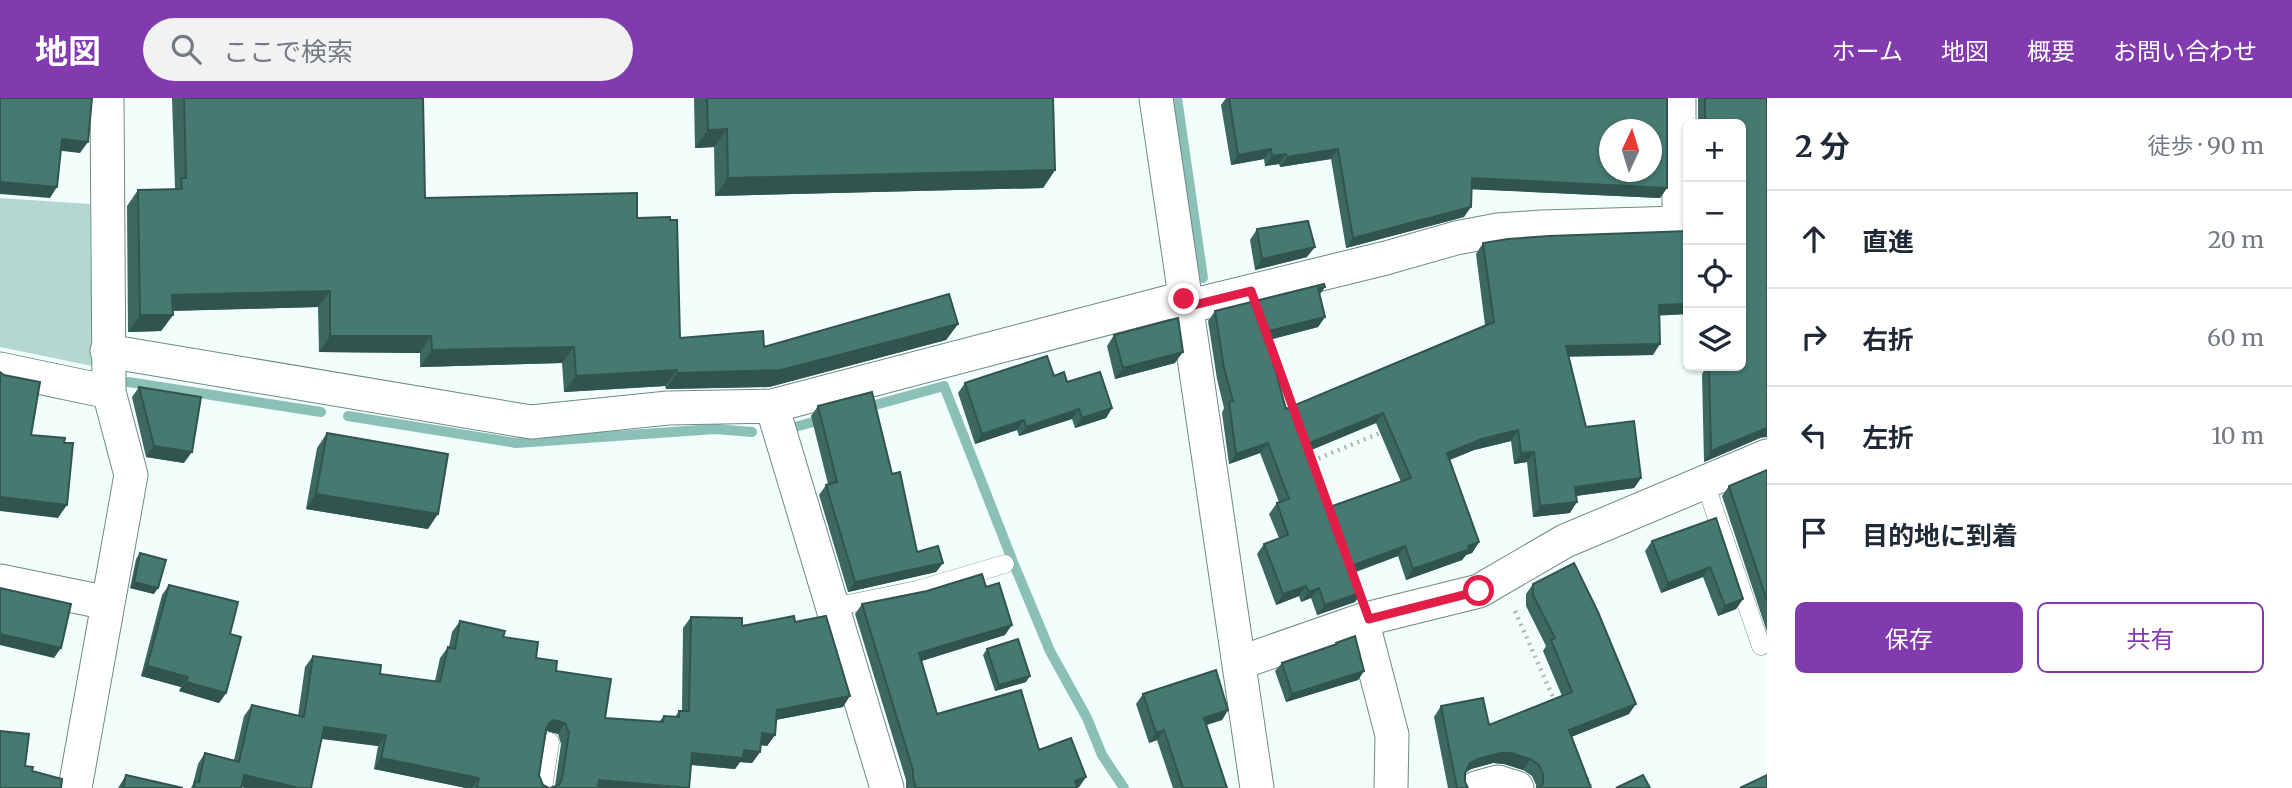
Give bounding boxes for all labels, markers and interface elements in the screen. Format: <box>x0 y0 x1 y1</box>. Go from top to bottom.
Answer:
search box <box>143 18 633 81</box>
icon: search <box>167 30 205 68</box>
text: 地図 <box>35 31 101 72</box>
text: ここで検索 <box>223 35 353 68</box>
text: ホーム <box>1832 36 1903 67</box>
text: 地図 <box>1941 36 1989 67</box>
text: 概要 <box>2027 36 2075 67</box>
text: お問い合わせ <box>2113 36 2257 67</box>
north arrow <box>1599 119 1662 182</box>
map controls <box>1683 119 1746 371</box>
button: + <box>1683 119 1746 182</box>
text: 2 分 <box>1795 127 1850 165</box>
text: 徒歩 · 90 m <box>2147 131 2264 160</box>
button: − <box>1683 182 1746 245</box>
icon: ahead <box>1795 220 1833 258</box>
text: 直進 <box>1862 225 1914 258</box>
text: 20 m <box>2208 225 2264 254</box>
button: locate <box>1683 245 1746 308</box>
route end <box>1168 283 1199 314</box>
button: layers <box>1683 308 1746 371</box>
icon: right <box>1795 318 1833 356</box>
text: 右折 <box>1862 323 1914 356</box>
text: 60 m <box>2207 323 2264 352</box>
icon: left <box>1795 416 1833 454</box>
text: 左折 <box>1862 421 1914 454</box>
text: 10 m <box>2211 421 2264 450</box>
icon: arrive <box>1795 514 1833 552</box>
text: 目的地に到着 <box>1862 519 2018 552</box>
route start <box>1463 575 1494 606</box>
button: 保存 <box>1795 602 2023 673</box>
button: 共有 <box>2037 602 2264 673</box>

